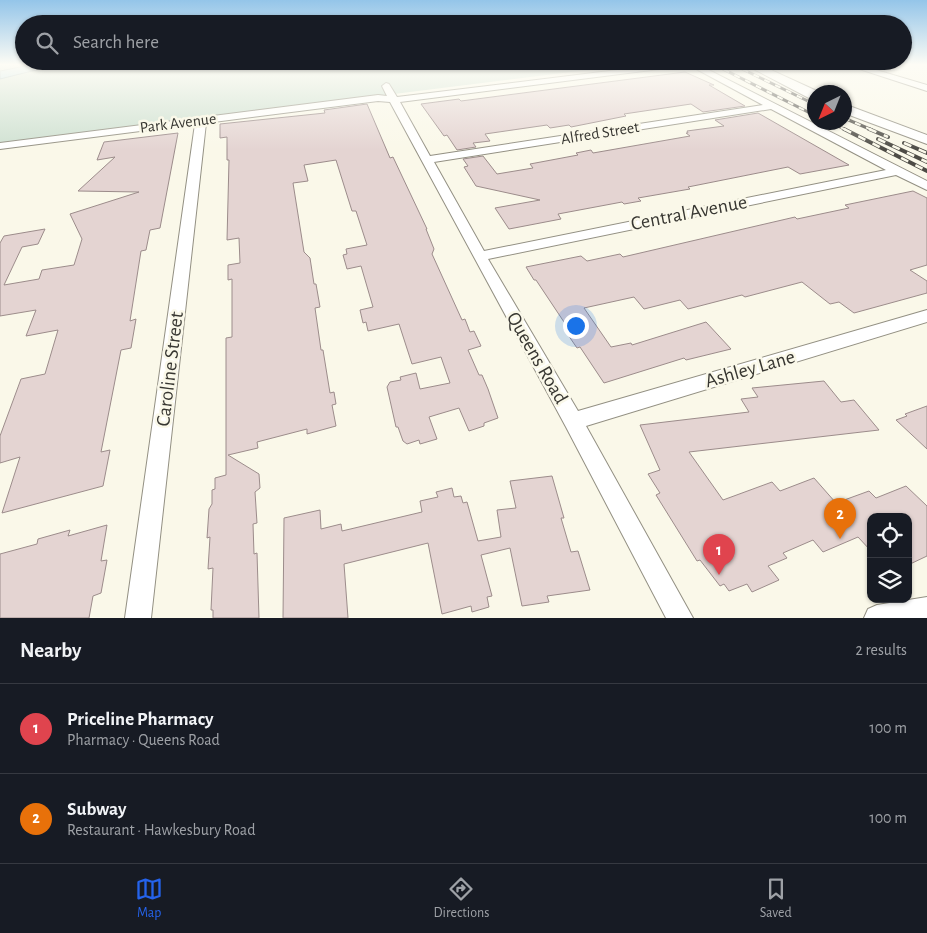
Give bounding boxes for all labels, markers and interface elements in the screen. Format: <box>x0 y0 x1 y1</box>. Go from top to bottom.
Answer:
search box <box>15 15 912 70</box>
icon: search <box>33 29 61 57</box>
text: Search here <box>73 33 159 52</box>
north arrow <box>807 85 852 130</box>
street label: Park Avenue <box>139 110 217 136</box>
street label: Alfred Street <box>560 119 640 147</box>
street label: Central Avenue <box>629 192 749 234</box>
street label: Queens Road <box>503 309 571 407</box>
street label: Caroline Street <box>153 310 187 427</box>
your location <box>563 313 589 339</box>
street label: Ashley Lane <box>703 347 797 391</box>
pin: 2 <box>824 498 856 539</box>
map controls <box>867 513 912 603</box>
button: locate <box>867 513 912 558</box>
pin: 1 <box>703 534 735 575</box>
button: layers <box>867 558 912 603</box>
text: Nearby <box>20 640 81 661</box>
text: 2 results <box>855 642 907 658</box>
text: Priceline Pharmacy <box>67 710 214 729</box>
text: 1 <box>33 720 39 736</box>
text: 100 m <box>869 720 907 736</box>
text: Pharmacy · Queens Road <box>67 732 220 748</box>
text: Subway <box>67 800 127 819</box>
text: 2 <box>32 810 40 826</box>
text: 100 m <box>869 810 907 826</box>
text: Restaurant · Hawkesbury Road <box>67 822 255 838</box>
tab: Map <box>135 875 163 922</box>
tab: Directions <box>434 875 489 922</box>
tab: Saved <box>760 875 792 922</box>

